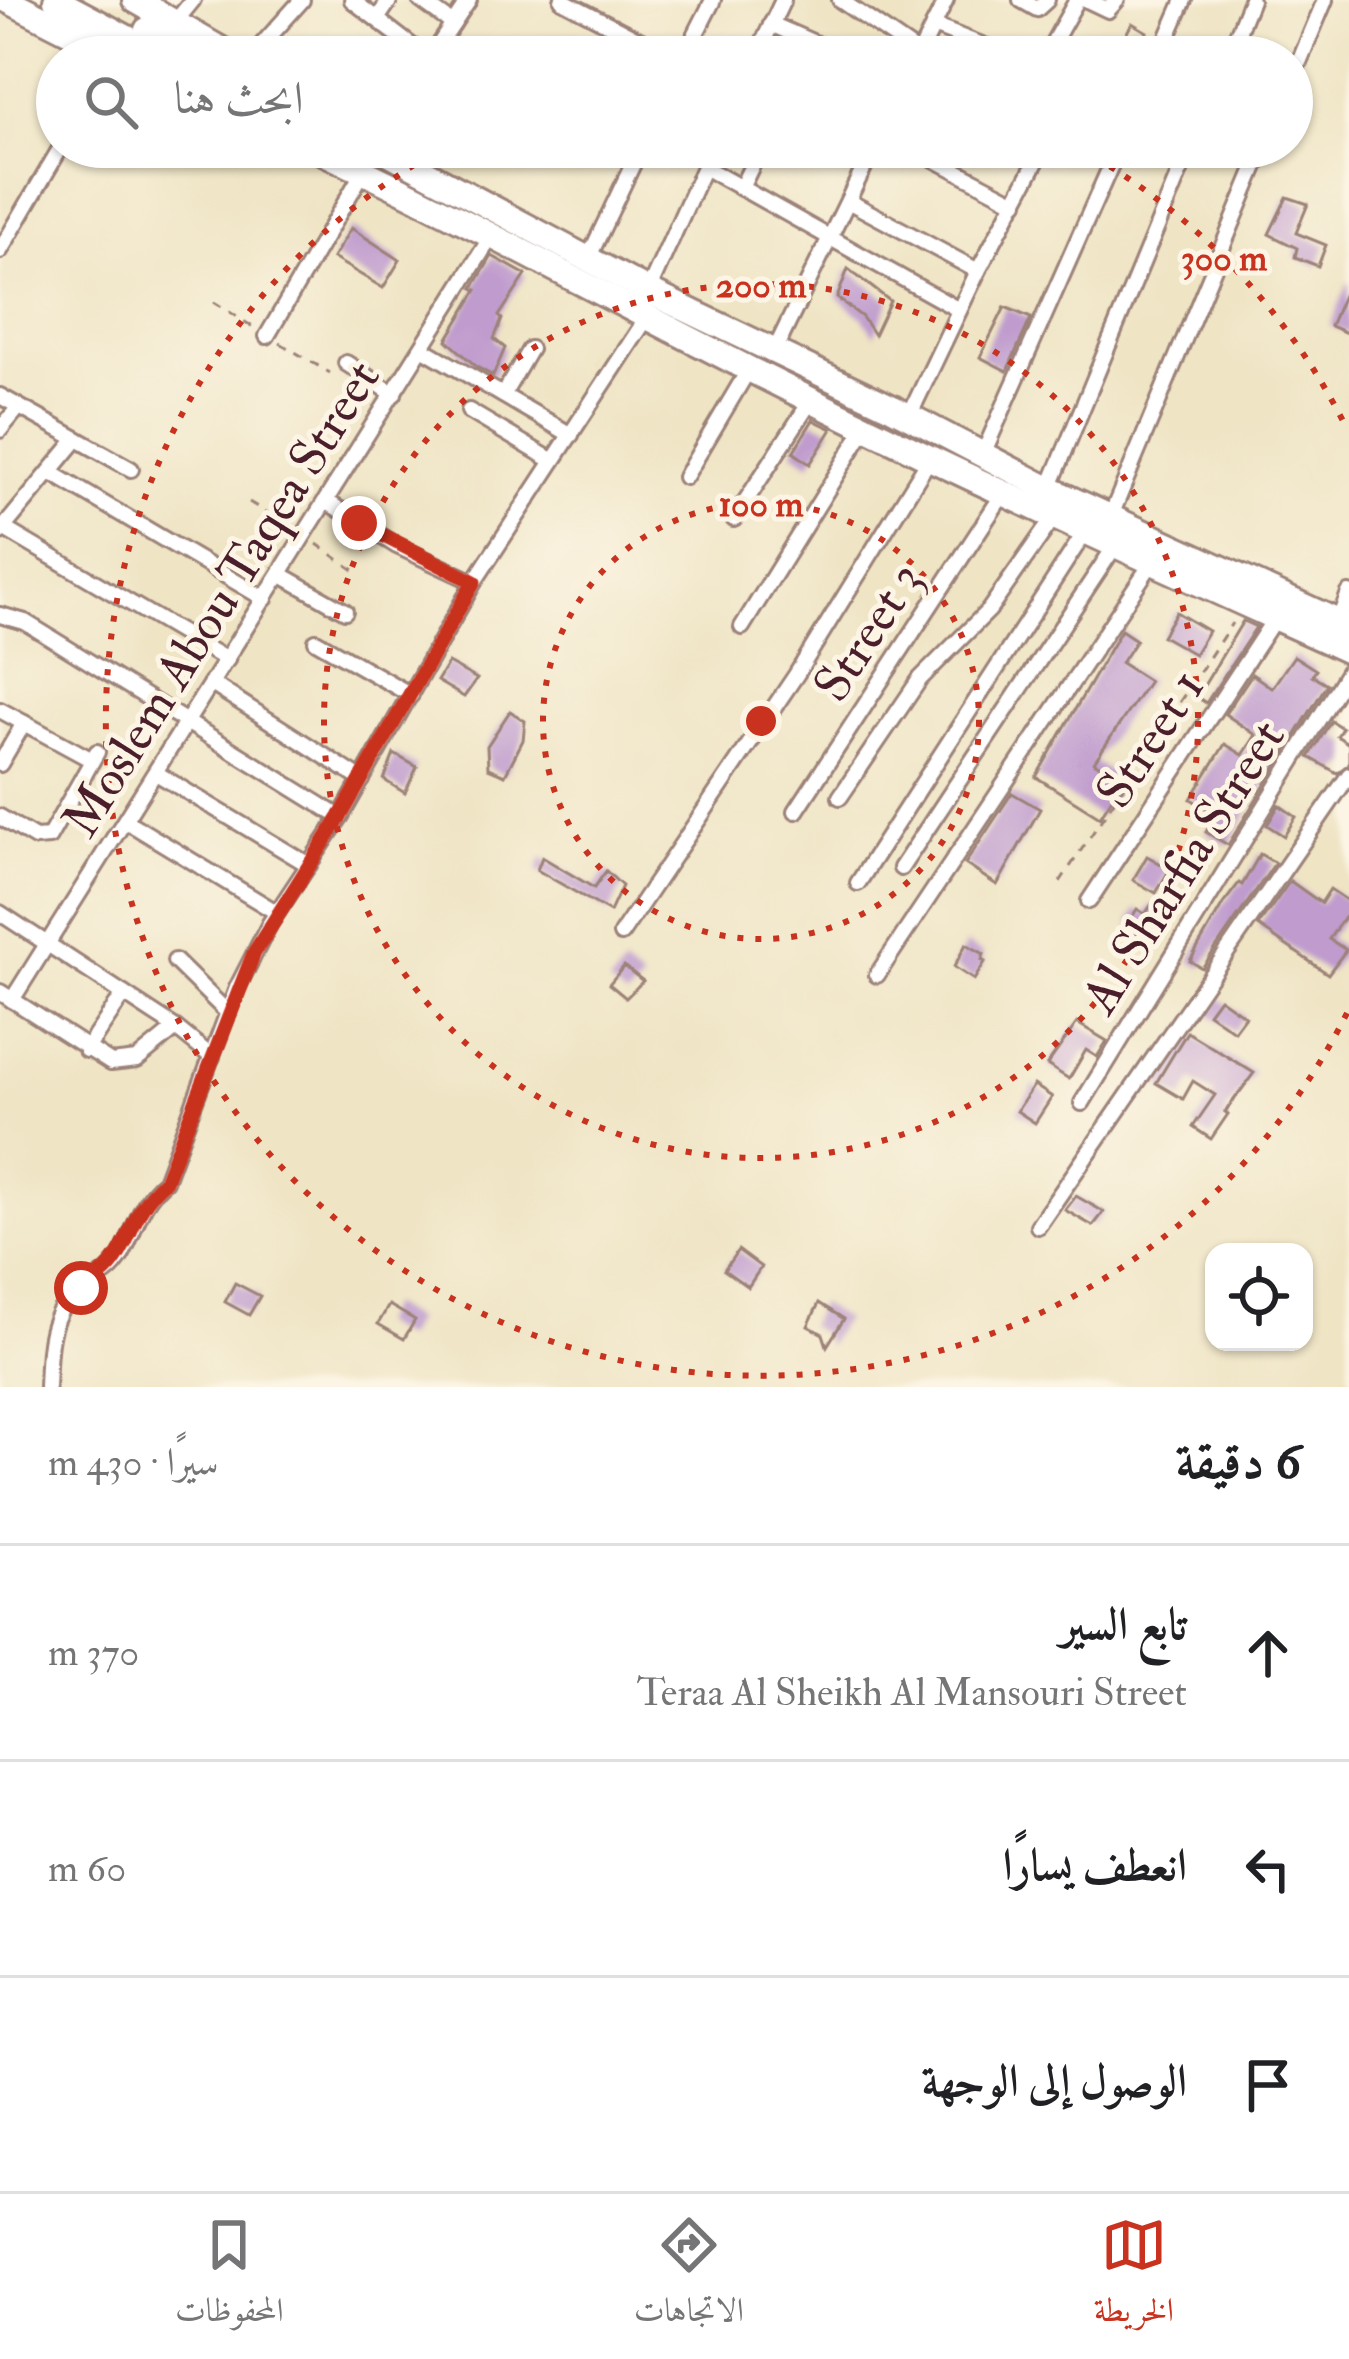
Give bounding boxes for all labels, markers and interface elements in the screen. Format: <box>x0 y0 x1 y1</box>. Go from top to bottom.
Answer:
search box <box>36 36 1313 168</box>
icon: search <box>78 69 144 135</box>
text: ابحث هنا <box>174 71 304 127</box>
text: 300 m <box>1181 236 1267 281</box>
text: 200 m <box>716 263 806 308</box>
street label: Moslem Abou Taqea Street <box>49 349 394 849</box>
text: 100 m <box>718 482 804 527</box>
route end <box>332 496 386 550</box>
street label: Street 3 <box>800 550 937 714</box>
street label: Street 1 <box>1082 658 1219 820</box>
centre of rings <box>740 700 782 742</box>
street label: Al Sharfia Street <box>1068 708 1299 1026</box>
map controls <box>1205 1243 1313 1351</box>
button: locate <box>1205 1243 1313 1351</box>
route start <box>54 1261 108 1315</box>
text: 6 دقيقة <box>1176 1430 1301 1494</box>
text: سيرًا · 430 m <box>48 1438 219 1487</box>
text: تابع السير <box>1060 1597 1187 1653</box>
icon: ahead <box>1235 1620 1301 1686</box>
text: 370 m <box>48 1628 139 1677</box>
text: Teraa Al Sheikh Al Mansouri Street <box>637 1668 1187 1717</box>
icon: left <box>1235 1836 1301 1902</box>
text: انعطف يسارًا <box>1003 1838 1187 1894</box>
text: 60 m <box>48 1844 126 1893</box>
icon: arrive <box>1235 2052 1301 2118</box>
text: الوصول إلى الوجهة <box>922 2054 1187 2110</box>
tab: المحفوظات <box>175 2212 284 2342</box>
tab: الاتجاهات <box>634 2212 744 2342</box>
tab: الخريطة <box>1094 2212 1174 2342</box>

